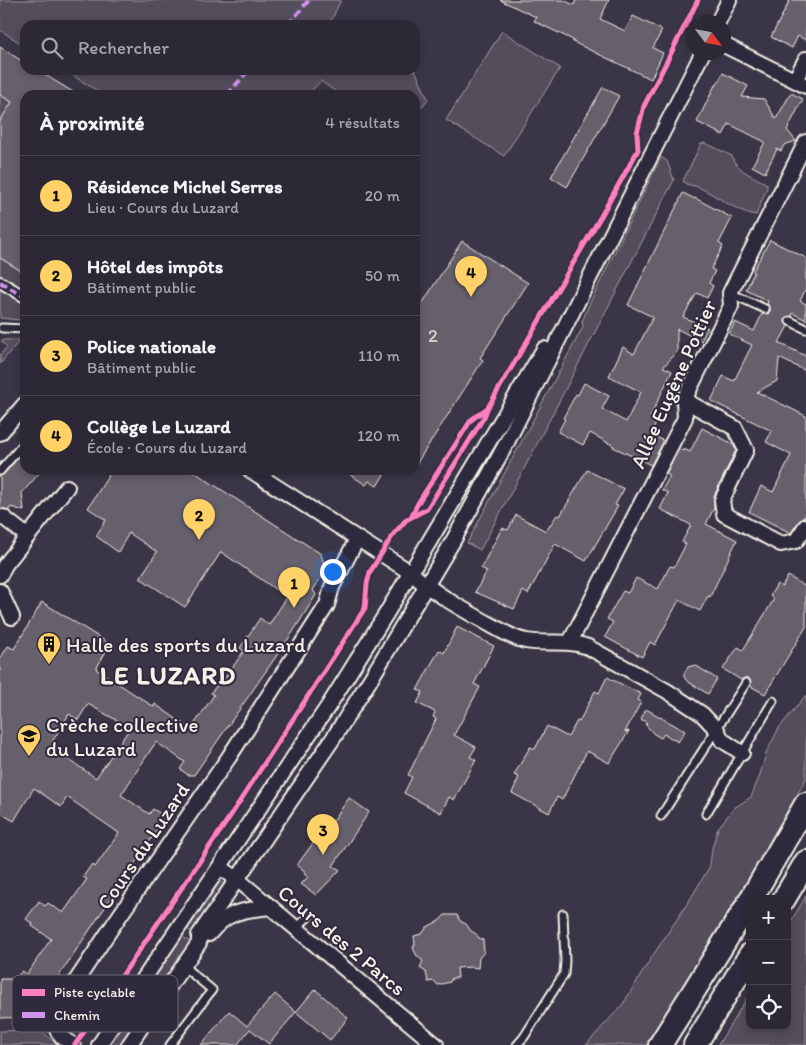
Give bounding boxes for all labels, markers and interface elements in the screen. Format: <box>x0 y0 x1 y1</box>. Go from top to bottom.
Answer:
north arrow <box>686 15 731 60</box>
search box <box>20 20 420 75</box>
icon: search <box>38 34 66 62</box>
text: Rechercher <box>78 36 169 59</box>
text: À proximité <box>40 110 145 135</box>
text: 4 résultats <box>325 113 400 132</box>
text: Résidence Michel Serres <box>87 175 282 198</box>
text: 1 <box>52 186 60 205</box>
text: 20 m <box>365 186 400 205</box>
text: Lieu · Cours du Luzard <box>87 198 239 217</box>
text: Hôtel des impôts <box>87 255 223 278</box>
pin: 4 <box>455 256 487 297</box>
text: 2 <box>52 266 60 285</box>
text: 50 m <box>365 266 400 285</box>
text: Bâtiment public <box>87 278 196 297</box>
street label: Allée Eugène Pottier <box>625 295 722 472</box>
house number: 2 <box>428 324 438 347</box>
text: Police nationale <box>87 335 216 358</box>
text: 3 <box>52 346 60 365</box>
text: 110 m <box>358 346 400 365</box>
text: Bâtiment public <box>87 358 196 377</box>
text: Collège Le Luzard <box>87 415 231 438</box>
text: 4 <box>51 426 61 445</box>
text: 120 m <box>357 426 400 445</box>
text: École · Cours du Luzard <box>87 438 247 457</box>
pin: 2 <box>183 499 215 540</box>
your location <box>320 559 346 585</box>
pin: 1 <box>278 567 310 608</box>
building icon: Halle des sports du Luzard <box>36 631 62 665</box>
place label: Halle des sports du Luzard <box>66 632 306 657</box>
district label: LE LUZARD <box>100 659 236 691</box>
place label: Crèche collective du Luzard <box>46 712 198 761</box>
school or university icon: Crèche collective du Luzard <box>16 723 42 757</box>
street label: Cours du Luzard <box>91 777 195 914</box>
pin: 3 <box>307 814 339 855</box>
street label: Cours des 2 Parcs <box>273 879 411 1001</box>
map controls <box>746 895 791 1030</box>
button: + <box>746 895 791 940</box>
button: − <box>746 940 791 985</box>
legend <box>12 975 178 1032</box>
text: Piste cyclable <box>54 984 136 1001</box>
button: locate <box>746 985 791 1030</box>
text: Chemin <box>54 1007 100 1024</box>

